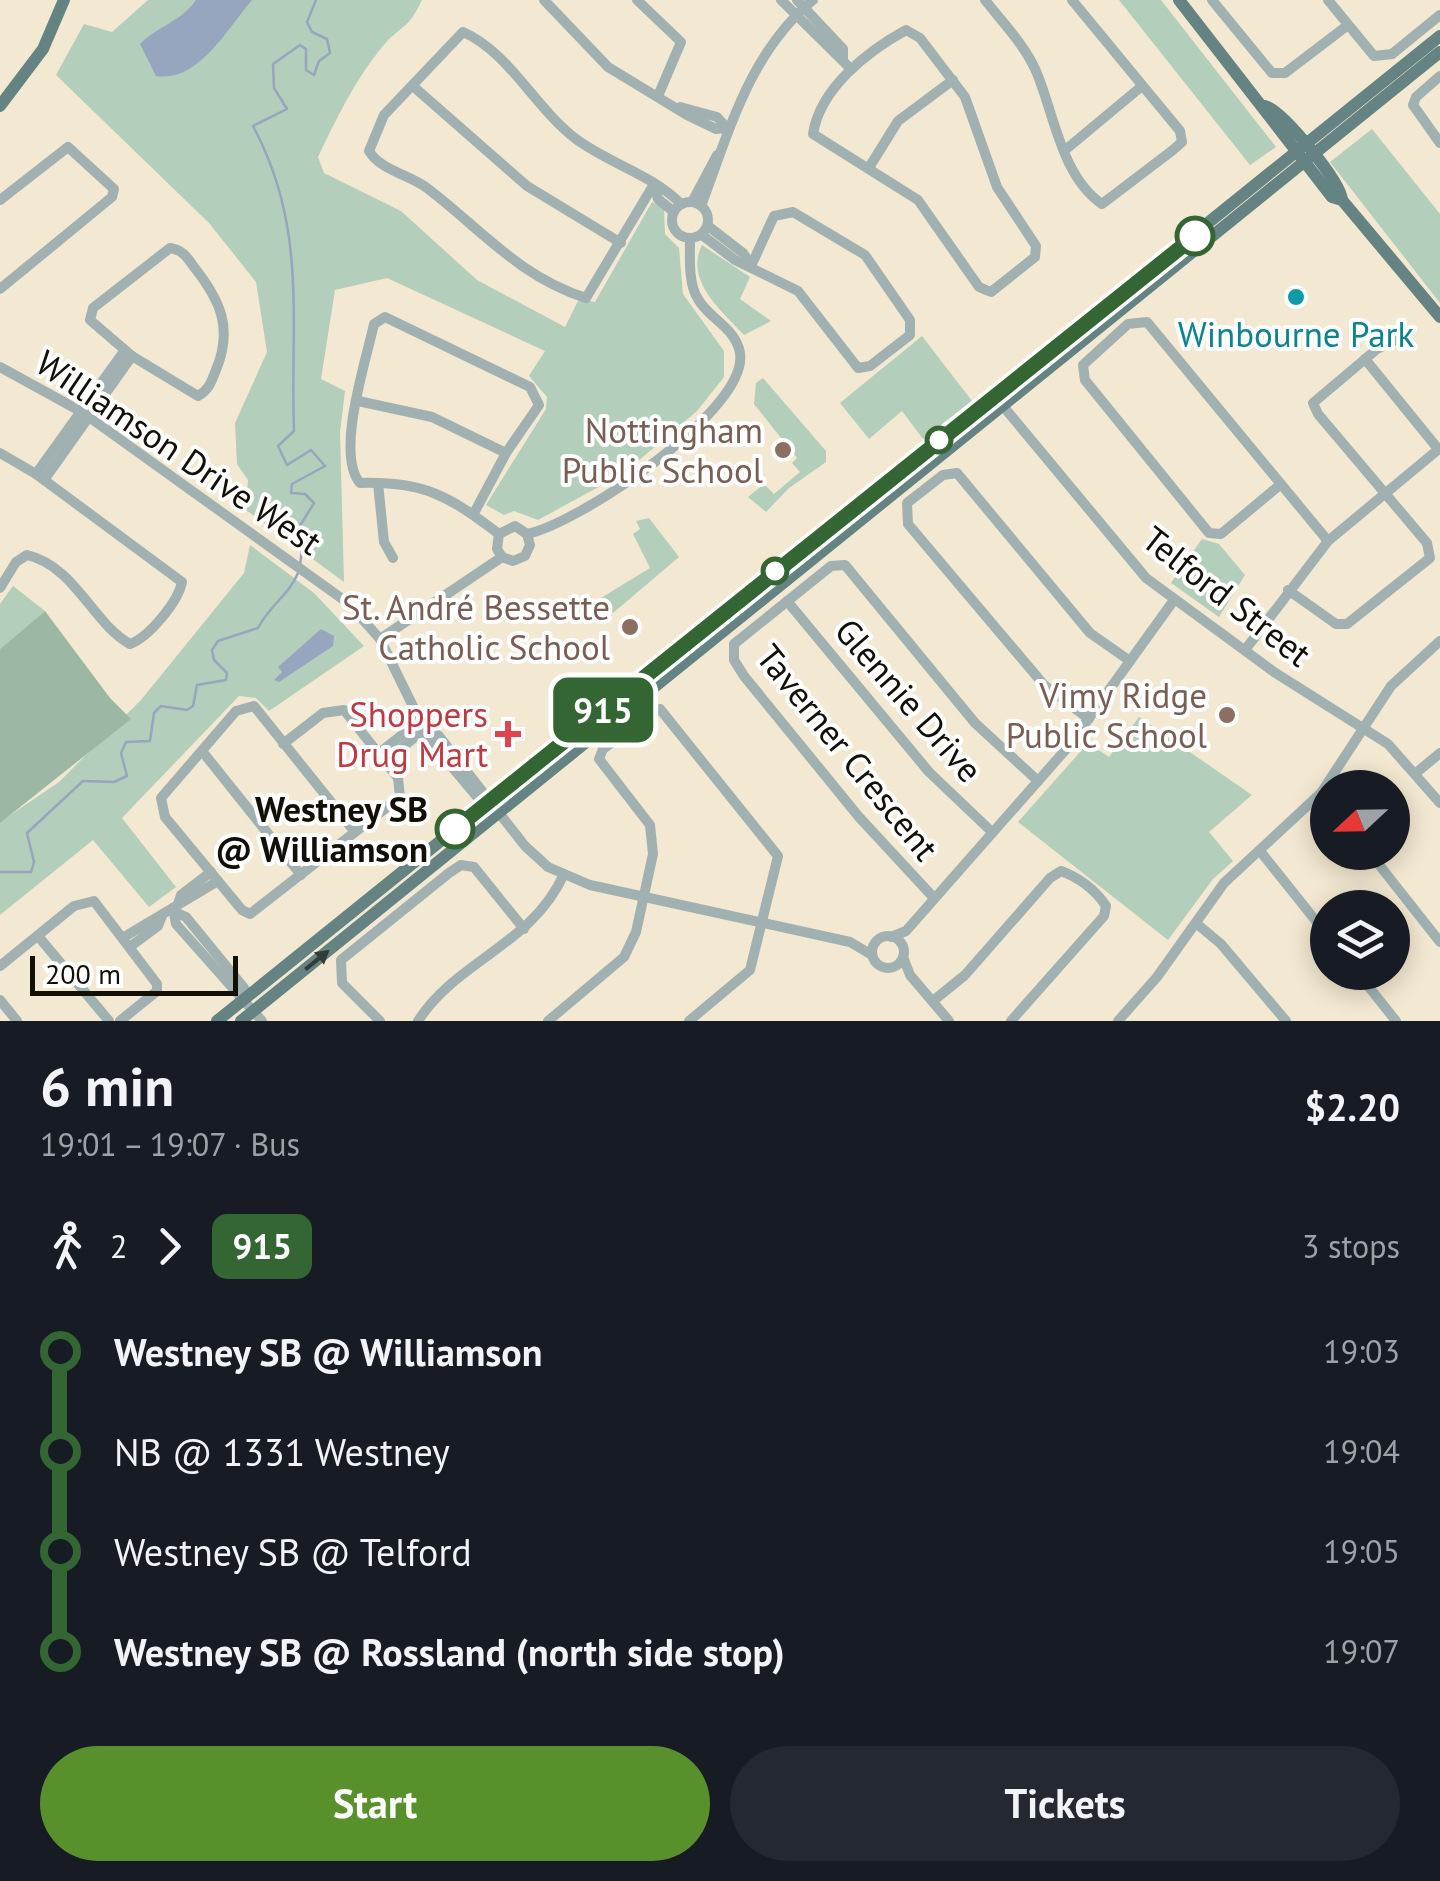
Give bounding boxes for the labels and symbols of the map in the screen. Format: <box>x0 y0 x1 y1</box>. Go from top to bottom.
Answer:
unlabelled marker <box>1176 217 1214 255</box>
marker: Winbourne Park <box>1285 286 1307 308</box>
place label: Winbourne Park <box>1178 311 1415 357</box>
street label: Williamson Drive West <box>27 339 331 565</box>
place label: Nottingham Public School <box>562 407 763 493</box>
unlabelled marker <box>926 427 952 453</box>
marker: Nottingham Public School <box>772 439 794 461</box>
street label: Telford Street <box>1133 516 1321 676</box>
unlabelled marker <box>762 558 788 584</box>
place label: St. André Bessette Catholic School <box>342 584 610 670</box>
street label: Glennie Drive <box>825 608 993 792</box>
marker: St. André Bessette Catholic School <box>619 616 641 638</box>
street label: Taverner Crescent <box>747 635 949 870</box>
place label: Vimy Ridge Public School <box>1006 672 1207 758</box>
line badge: 915 <box>546 678 660 742</box>
place label: Shoppers Drug Mart <box>336 691 488 777</box>
marker: Vimy Ridge Public School <box>1216 704 1238 726</box>
marker: Shoppers Drug Mart <box>497 723 519 745</box>
north arrow <box>1310 770 1410 870</box>
place label: Westney SB @ Williamson <box>215 786 428 872</box>
marker: Westney SB @ Williamson <box>436 810 474 848</box>
one-way arrow <box>304 950 329 971</box>
scale bar <box>30 951 238 996</box>

